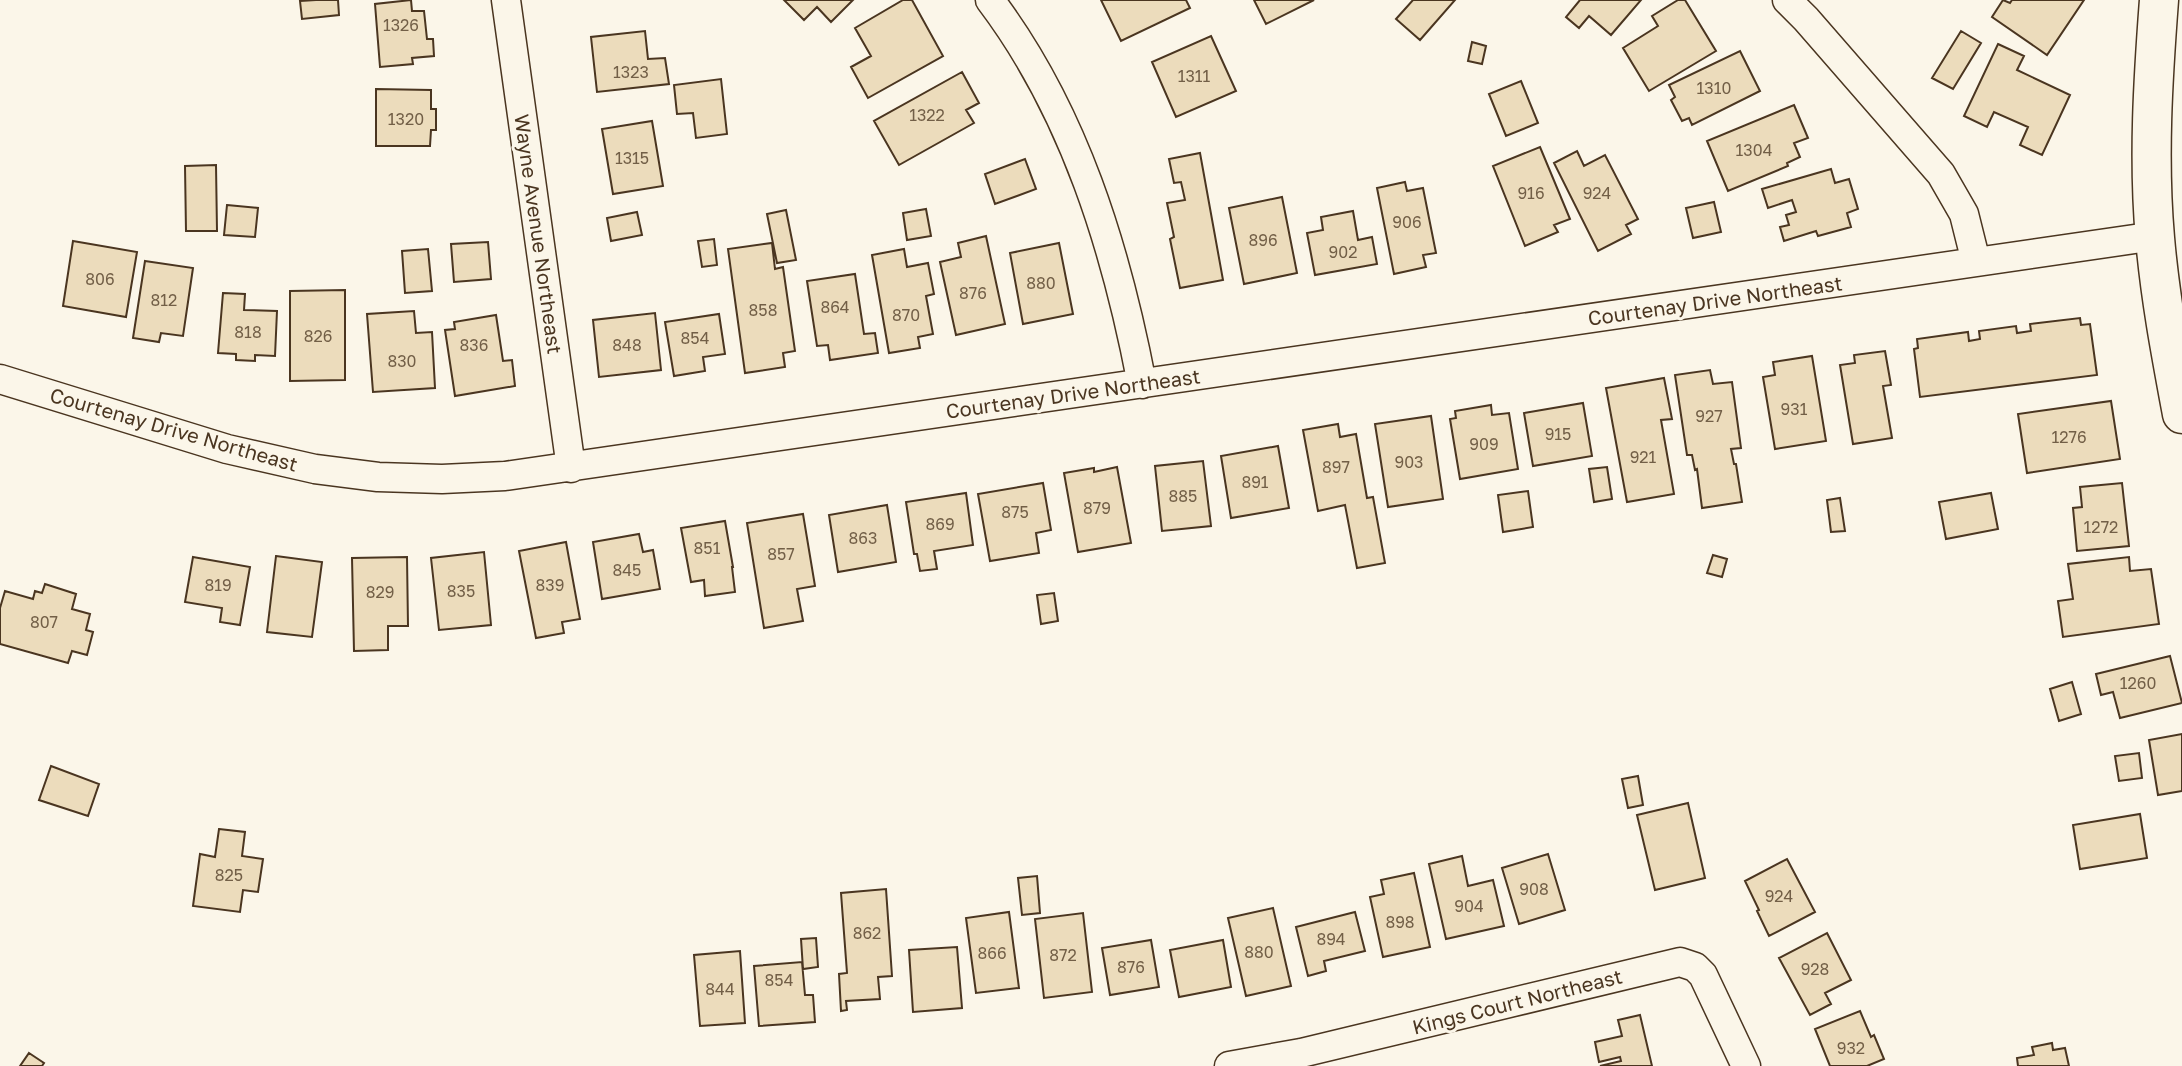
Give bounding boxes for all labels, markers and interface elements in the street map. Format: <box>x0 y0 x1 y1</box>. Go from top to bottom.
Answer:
house number: 1326 <box>383 15 419 35</box>
house number: 1323 <box>613 62 649 82</box>
house number: 1311 <box>1178 66 1211 86</box>
house number: 1310 <box>1697 78 1731 98</box>
house number: 1322 <box>909 105 945 125</box>
house number: 1320 <box>388 109 424 129</box>
street label: Wayne Avenue Northeast <box>510 112 568 356</box>
house number: 1304 <box>1736 140 1772 160</box>
house number: 1315 <box>615 148 649 168</box>
house number: 916 <box>1517 183 1545 203</box>
house number: 924 <box>1583 183 1611 203</box>
house number: 906 <box>1392 212 1422 232</box>
house number: 896 <box>1248 230 1278 250</box>
house number: 902 <box>1329 242 1357 262</box>
house number: 806 <box>85 269 115 289</box>
street label: Courtenay Drive Northeast <box>1586 270 1844 330</box>
house number: 880 <box>1026 273 1056 293</box>
house number: 876 <box>959 283 987 303</box>
house number: 812 <box>151 290 177 310</box>
house number: 864 <box>820 297 850 317</box>
house number: 858 <box>749 300 777 320</box>
house number: 870 <box>892 305 920 325</box>
house number: 818 <box>234 322 262 342</box>
house number: 826 <box>304 326 332 346</box>
house number: 854 <box>681 328 709 348</box>
house number: 836 <box>460 335 488 355</box>
house number: 848 <box>612 335 642 355</box>
house number: 830 <box>387 351 417 371</box>
street label: Courtenay Drive Northeast <box>944 363 1202 423</box>
street label: Courtenay Drive Northeast <box>47 382 301 476</box>
house number: 931 <box>1781 399 1808 419</box>
house number: 927 <box>1695 406 1723 426</box>
house number: 915 <box>1545 424 1571 444</box>
house number: 1276 <box>2051 427 2087 447</box>
house number: 909 <box>1469 434 1499 454</box>
house number: 921 <box>1630 447 1657 467</box>
house number: 903 <box>1395 452 1423 472</box>
house number: 897 <box>1322 457 1350 477</box>
house number: 891 <box>1241 472 1269 492</box>
house number: 885 <box>1169 486 1197 506</box>
house number: 879 <box>1083 498 1111 518</box>
house number: 875 <box>1001 502 1029 522</box>
house number: 869 <box>925 514 955 534</box>
house number: 1272 <box>2084 517 2118 537</box>
house number: 863 <box>849 528 877 548</box>
house number: 851 <box>694 538 721 558</box>
house number: 857 <box>767 544 795 564</box>
house number: 845 <box>613 560 641 580</box>
house number: 819 <box>204 575 232 595</box>
house number: 839 <box>536 575 564 595</box>
house number: 835 <box>447 581 475 601</box>
house number: 829 <box>366 582 394 602</box>
house number: 807 <box>30 612 58 632</box>
house number: 1260 <box>2120 673 2156 693</box>
house number: 825 <box>215 865 243 885</box>
house number: 908 <box>1519 879 1549 899</box>
house number: 924 <box>1765 886 1793 906</box>
house number: 904 <box>1454 896 1484 916</box>
house number: 898 <box>1385 912 1415 932</box>
house number: 862 <box>853 923 881 943</box>
house number: 894 <box>1316 929 1346 949</box>
house number: 880 <box>1244 942 1274 962</box>
house number: 866 <box>977 943 1007 963</box>
house number: 872 <box>1049 945 1077 965</box>
house number: 876 <box>1117 957 1145 977</box>
house number: 928 <box>1801 959 1829 979</box>
street label: Kings Court Northeast <box>1410 963 1624 1039</box>
house number: 854 <box>765 970 793 990</box>
house number: 844 <box>705 979 735 999</box>
house number: 932 <box>1837 1038 1865 1058</box>

